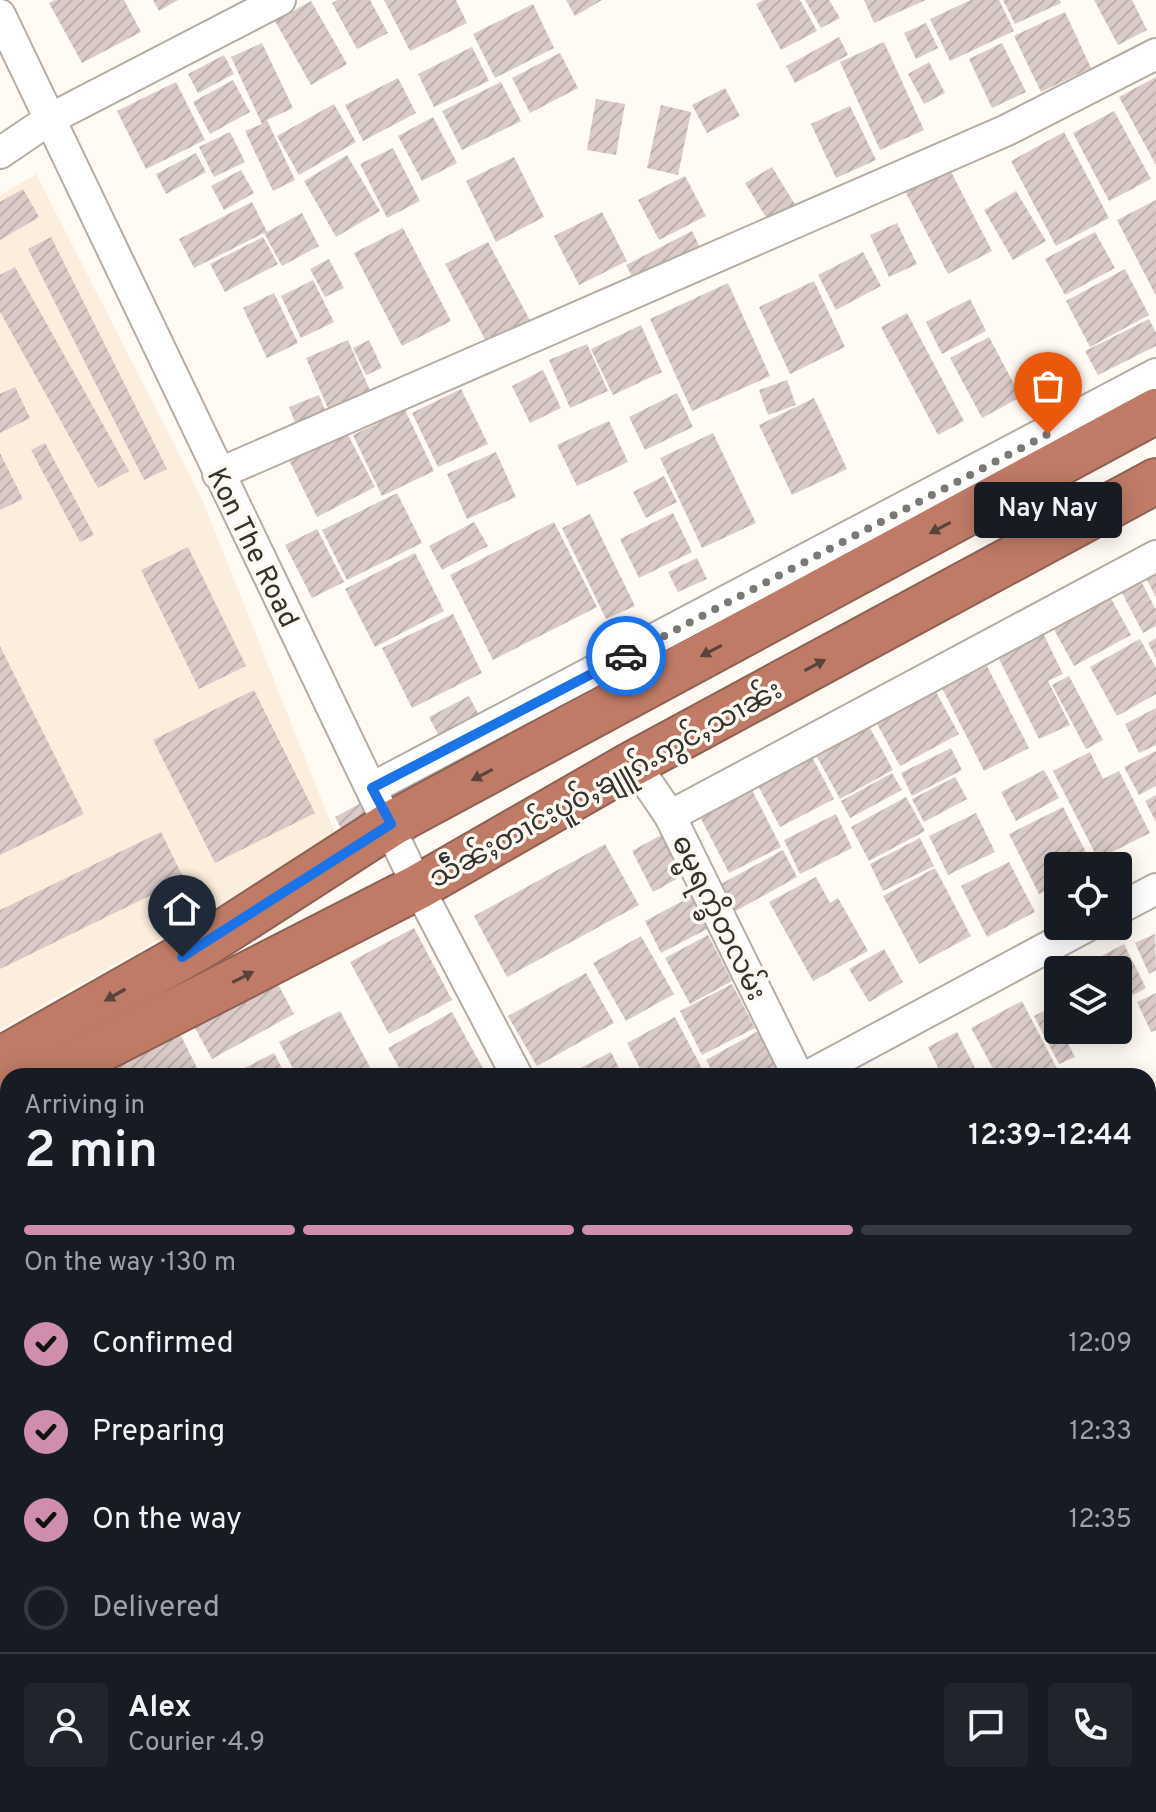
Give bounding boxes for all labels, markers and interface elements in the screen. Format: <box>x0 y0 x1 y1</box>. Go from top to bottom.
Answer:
pin <box>1014 352 1082 434</box>
icon: bag <box>1026 364 1070 408</box>
street label: Kon The Road <box>197 462 306 634</box>
callout: Nay Nay <box>974 482 1122 538</box>
text: Nay Nay <box>998 493 1098 526</box>
one-way arrow <box>928 521 951 534</box>
courier <box>586 616 666 696</box>
icon: car <box>604 634 648 678</box>
one-way arrow <box>700 644 722 658</box>
one-way arrow <box>804 658 827 671</box>
street label: သဵႅၼ်ႈတၢင်းပူဝ်ႇၶျူၵ်ႉဢွင်ႇသၢၼ်း <box>422 671 790 900</box>
one-way arrow <box>471 768 493 782</box>
street label: ဓမ္မရက္ခိတလမ်း <box>659 828 776 1008</box>
map controls <box>1044 852 1132 1044</box>
button: locate <box>1044 852 1132 940</box>
pin <box>148 875 216 957</box>
icon: home <box>160 887 204 931</box>
button: layers <box>1044 956 1132 1044</box>
one-way arrow <box>232 970 254 984</box>
one-way arrow <box>104 988 126 1002</box>
text: Arriving in <box>24 1090 145 1123</box>
text: 12:39–12:44 <box>968 1118 1132 1155</box>
text: 2 min <box>24 1120 158 1186</box>
text: On the way · 130 m <box>24 1247 236 1280</box>
icon: check <box>24 1322 68 1366</box>
text: Confirmed <box>92 1326 234 1363</box>
text: 12:09 <box>1068 1328 1132 1361</box>
icon: check <box>24 1410 68 1454</box>
text: Preparing <box>92 1414 225 1451</box>
text: 12:33 <box>1069 1416 1132 1449</box>
icon: check <box>24 1498 68 1542</box>
text: On the way <box>92 1502 242 1539</box>
text: 12:35 <box>1069 1504 1132 1537</box>
text: Delivered <box>92 1590 220 1627</box>
button: person <box>24 1683 108 1767</box>
button: chat <box>944 1683 1028 1767</box>
button: phone <box>1048 1683 1132 1767</box>
text: Alex <box>128 1690 192 1727</box>
text: Courier · 4.9 <box>128 1727 265 1760</box>

